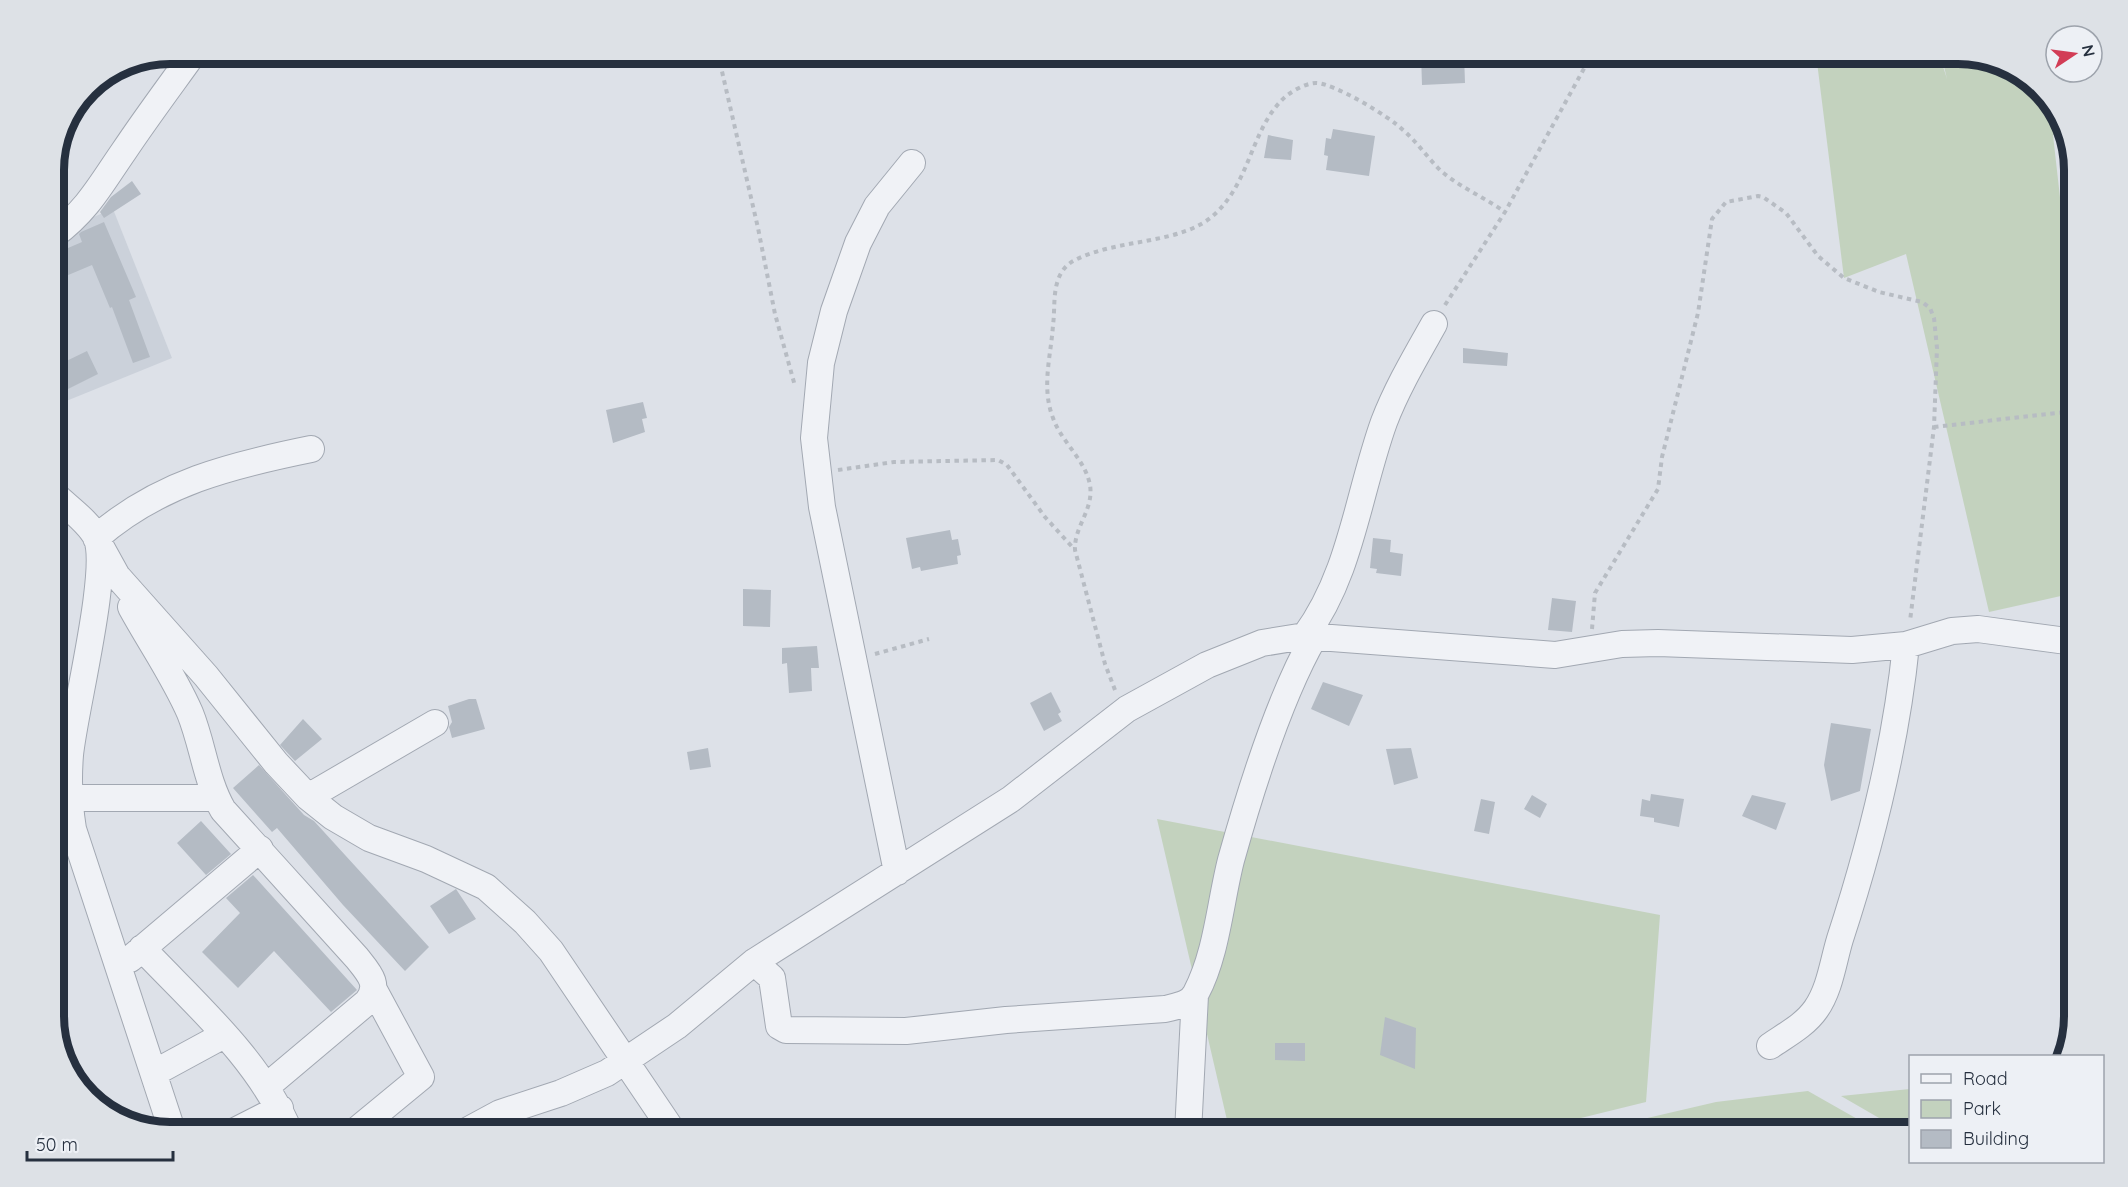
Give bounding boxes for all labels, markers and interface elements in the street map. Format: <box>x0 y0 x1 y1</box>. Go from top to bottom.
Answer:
north arrow <box>2044 24 2104 84</box>
text: N <box>2078 43 2100 59</box>
legend <box>1909 1055 2104 1163</box>
text: Road <box>1963 1067 2008 1090</box>
text: Park <box>1963 1097 2001 1120</box>
scale bar <box>27 1124 172 1162</box>
text: Building <box>1963 1127 2029 1150</box>
text: 50 m <box>36 1133 78 1156</box>

